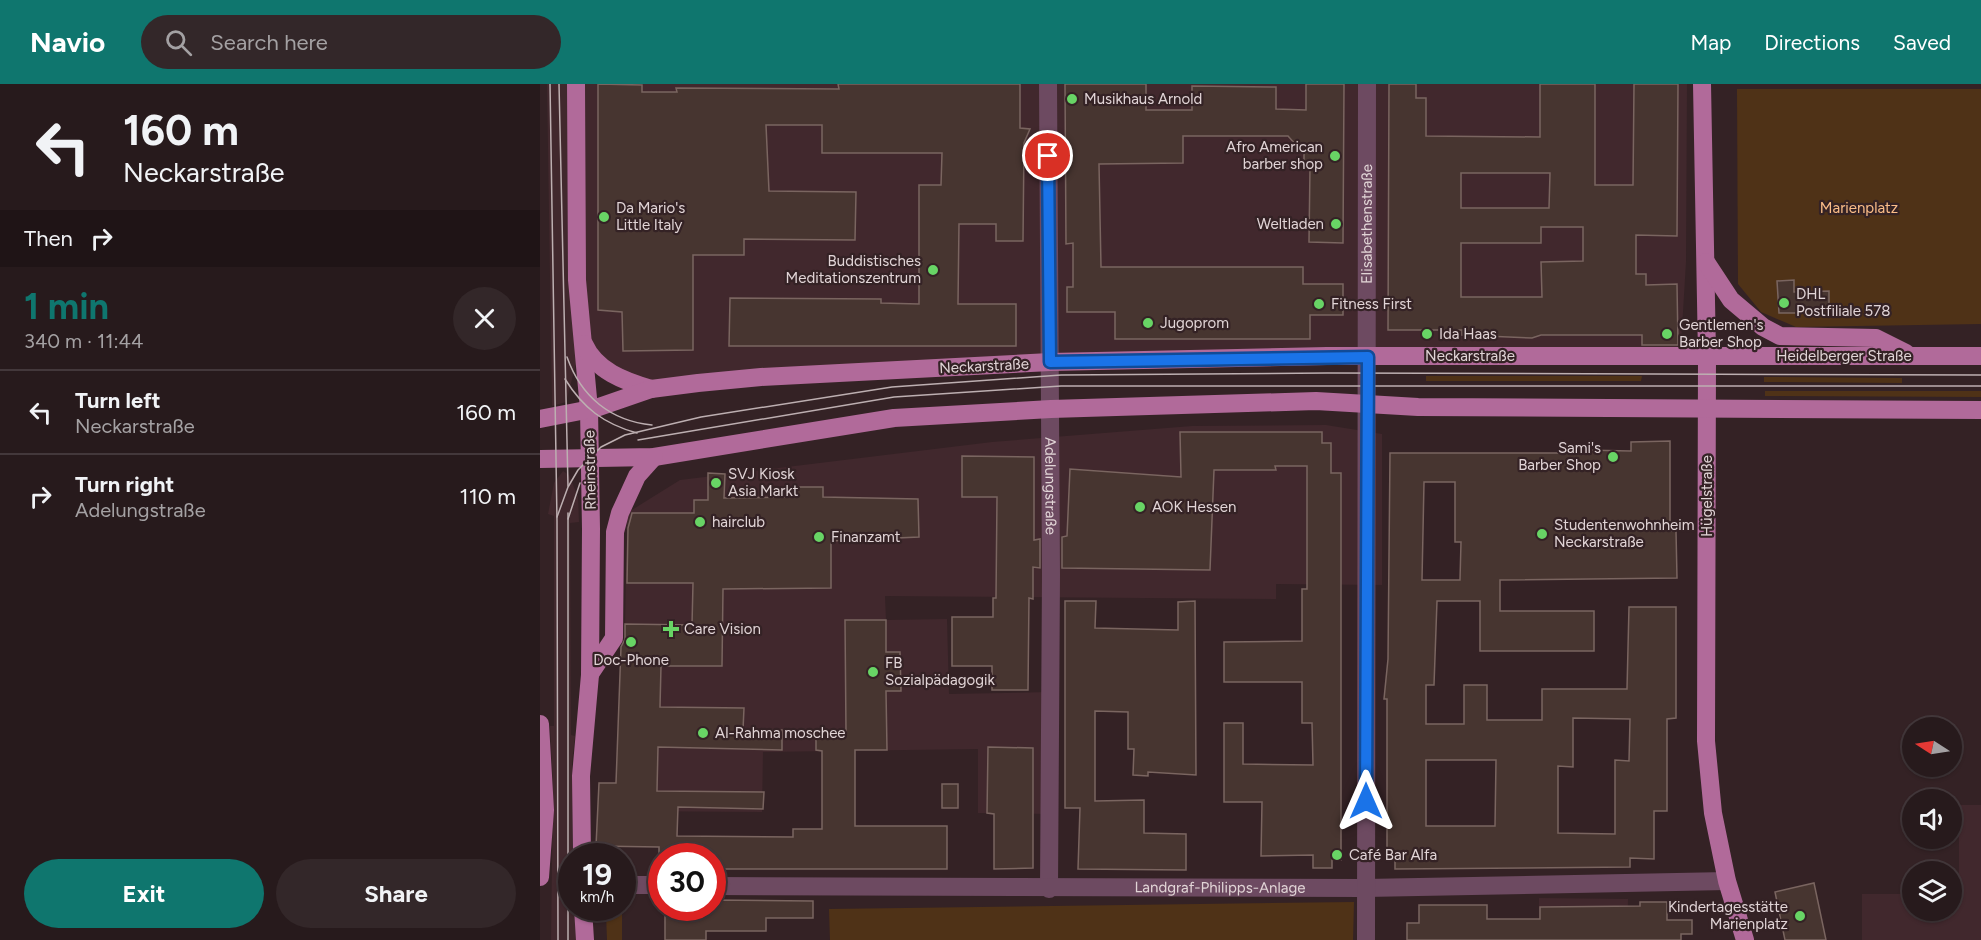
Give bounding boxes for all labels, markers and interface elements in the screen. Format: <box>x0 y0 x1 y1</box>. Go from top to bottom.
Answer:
search box <box>141 15 561 69</box>
text: Navio <box>30 25 105 59</box>
icon: search <box>162 26 195 59</box>
text: Search here <box>210 29 328 56</box>
text: Map <box>1690 30 1731 55</box>
text: Directions <box>1764 30 1860 55</box>
text: Saved <box>1893 30 1951 55</box>
place label: Musikhaus Arnold <box>1084 90 1202 108</box>
marker: Musikhaus Arnold <box>1065 92 1079 106</box>
text: 160 m <box>123 105 239 156</box>
icon: left <box>24 108 102 186</box>
pin <box>1022 130 1073 181</box>
place label: Afro American barber shop <box>1226 138 1323 173</box>
icon: arrive <box>1031 139 1064 172</box>
marker: Afro American barber shop <box>1328 149 1342 163</box>
text: Neckarstraße <box>123 156 285 189</box>
street label: Elisabethenstraße <box>1358 164 1376 284</box>
place label: Da Mario's Little Italy <box>616 199 685 234</box>
park label: Marienplatz <box>1820 199 1898 217</box>
marker: Da Mario's Little Italy <box>597 210 611 224</box>
place label: Weltladen <box>1257 215 1324 233</box>
marker: Weltladen <box>1329 217 1343 231</box>
icon: right <box>85 222 118 255</box>
text: Then <box>24 225 73 252</box>
place label: Buddistisches Meditationszentrum <box>786 252 921 287</box>
marker: Buddistisches Meditationszentrum <box>926 263 940 277</box>
text: 1 min <box>24 285 109 328</box>
place label: DHL Postfiliale 578 <box>1796 285 1890 320</box>
button: close <box>453 287 516 350</box>
place label: Fitness First <box>1331 295 1412 313</box>
marker: DHL Postfiliale 578 <box>1777 296 1791 310</box>
marker: Fitness First <box>1312 297 1326 311</box>
place label: Jugoprom <box>1160 314 1229 332</box>
marker: Jugoprom <box>1141 316 1155 330</box>
place label: Gentlemen's Barber Shop <box>1679 316 1763 351</box>
place label: Ida Haas <box>1439 325 1497 343</box>
marker: Ida Haas <box>1420 327 1434 341</box>
marker: Gentlemen's Barber Shop <box>1660 327 1674 341</box>
text: 340 m · 11:44 <box>24 329 143 353</box>
street label: Neckarstraße <box>1425 347 1515 365</box>
street label: Heidelberger Straße <box>1776 347 1912 365</box>
street label: Neckarstraße <box>939 355 1029 377</box>
text: Turn left <box>75 387 161 414</box>
icon: left <box>24 396 57 429</box>
text: 160 m <box>456 399 516 426</box>
text: Neckarstraße <box>75 414 195 438</box>
street label: Rheinstraße <box>580 430 600 510</box>
street label: Adelungstraße <box>1041 437 1060 535</box>
place label: Sami's Barber Shop <box>1518 439 1601 474</box>
marker: Sami's Barber Shop <box>1606 450 1620 464</box>
street label: Hügelstraße <box>1698 455 1716 537</box>
place label: SVJ Kiosk Asia Markt <box>728 465 799 500</box>
text: Turn right <box>75 471 174 498</box>
marker: SVJ Kiosk Asia Markt <box>709 476 723 490</box>
icon: right <box>24 480 57 513</box>
text: 110 m <box>460 483 516 510</box>
text: Adelungstraße <box>75 498 206 522</box>
place label: AOK Hessen <box>1152 498 1236 516</box>
marker: AOK Hessen <box>1133 500 1147 514</box>
place label: hairclub <box>712 513 765 531</box>
marker: hairclub <box>693 515 707 529</box>
place label: Studentenwohnheim Neckarstraße <box>1554 516 1695 551</box>
marker: Studentenwohnheim Neckarstraße <box>1535 527 1549 541</box>
place label: Finanzamt <box>831 528 901 546</box>
marker: Finanzamt <box>812 530 826 544</box>
marker: Care Vision <box>662 620 680 638</box>
place label: Care Vision <box>684 620 761 638</box>
marker: Doc-Phone <box>624 635 638 649</box>
place label: Doc-Phone <box>593 651 669 669</box>
place label: FB Sozialpädagogik <box>885 654 995 689</box>
marker: FB Sozialpädagogik <box>866 665 880 679</box>
north arrow <box>1902 717 1962 777</box>
map controls <box>1902 717 1962 921</box>
place label: Al-Rahma moschee <box>715 724 846 742</box>
marker: Al-Rahma moschee <box>696 726 710 740</box>
position arrow <box>1334 769 1398 833</box>
button: sound <box>1902 789 1962 849</box>
speed limit sign: 30 <box>648 843 726 921</box>
place label: Café Bar Alfa <box>1349 846 1437 864</box>
marker: Café Bar Alfa <box>1330 848 1344 862</box>
text: 19 <box>582 856 612 893</box>
button: Exit <box>24 859 264 928</box>
button: Share <box>276 859 516 928</box>
button: layers <box>1902 861 1962 921</box>
street label: Landgraf-Philipps-Anlage <box>1135 878 1305 897</box>
text: km/h <box>580 888 614 906</box>
place label: Kindertagesstätte Marienplatz <box>1668 898 1788 933</box>
marker: Kindertagesstätte Marienplatz <box>1793 909 1807 923</box>

